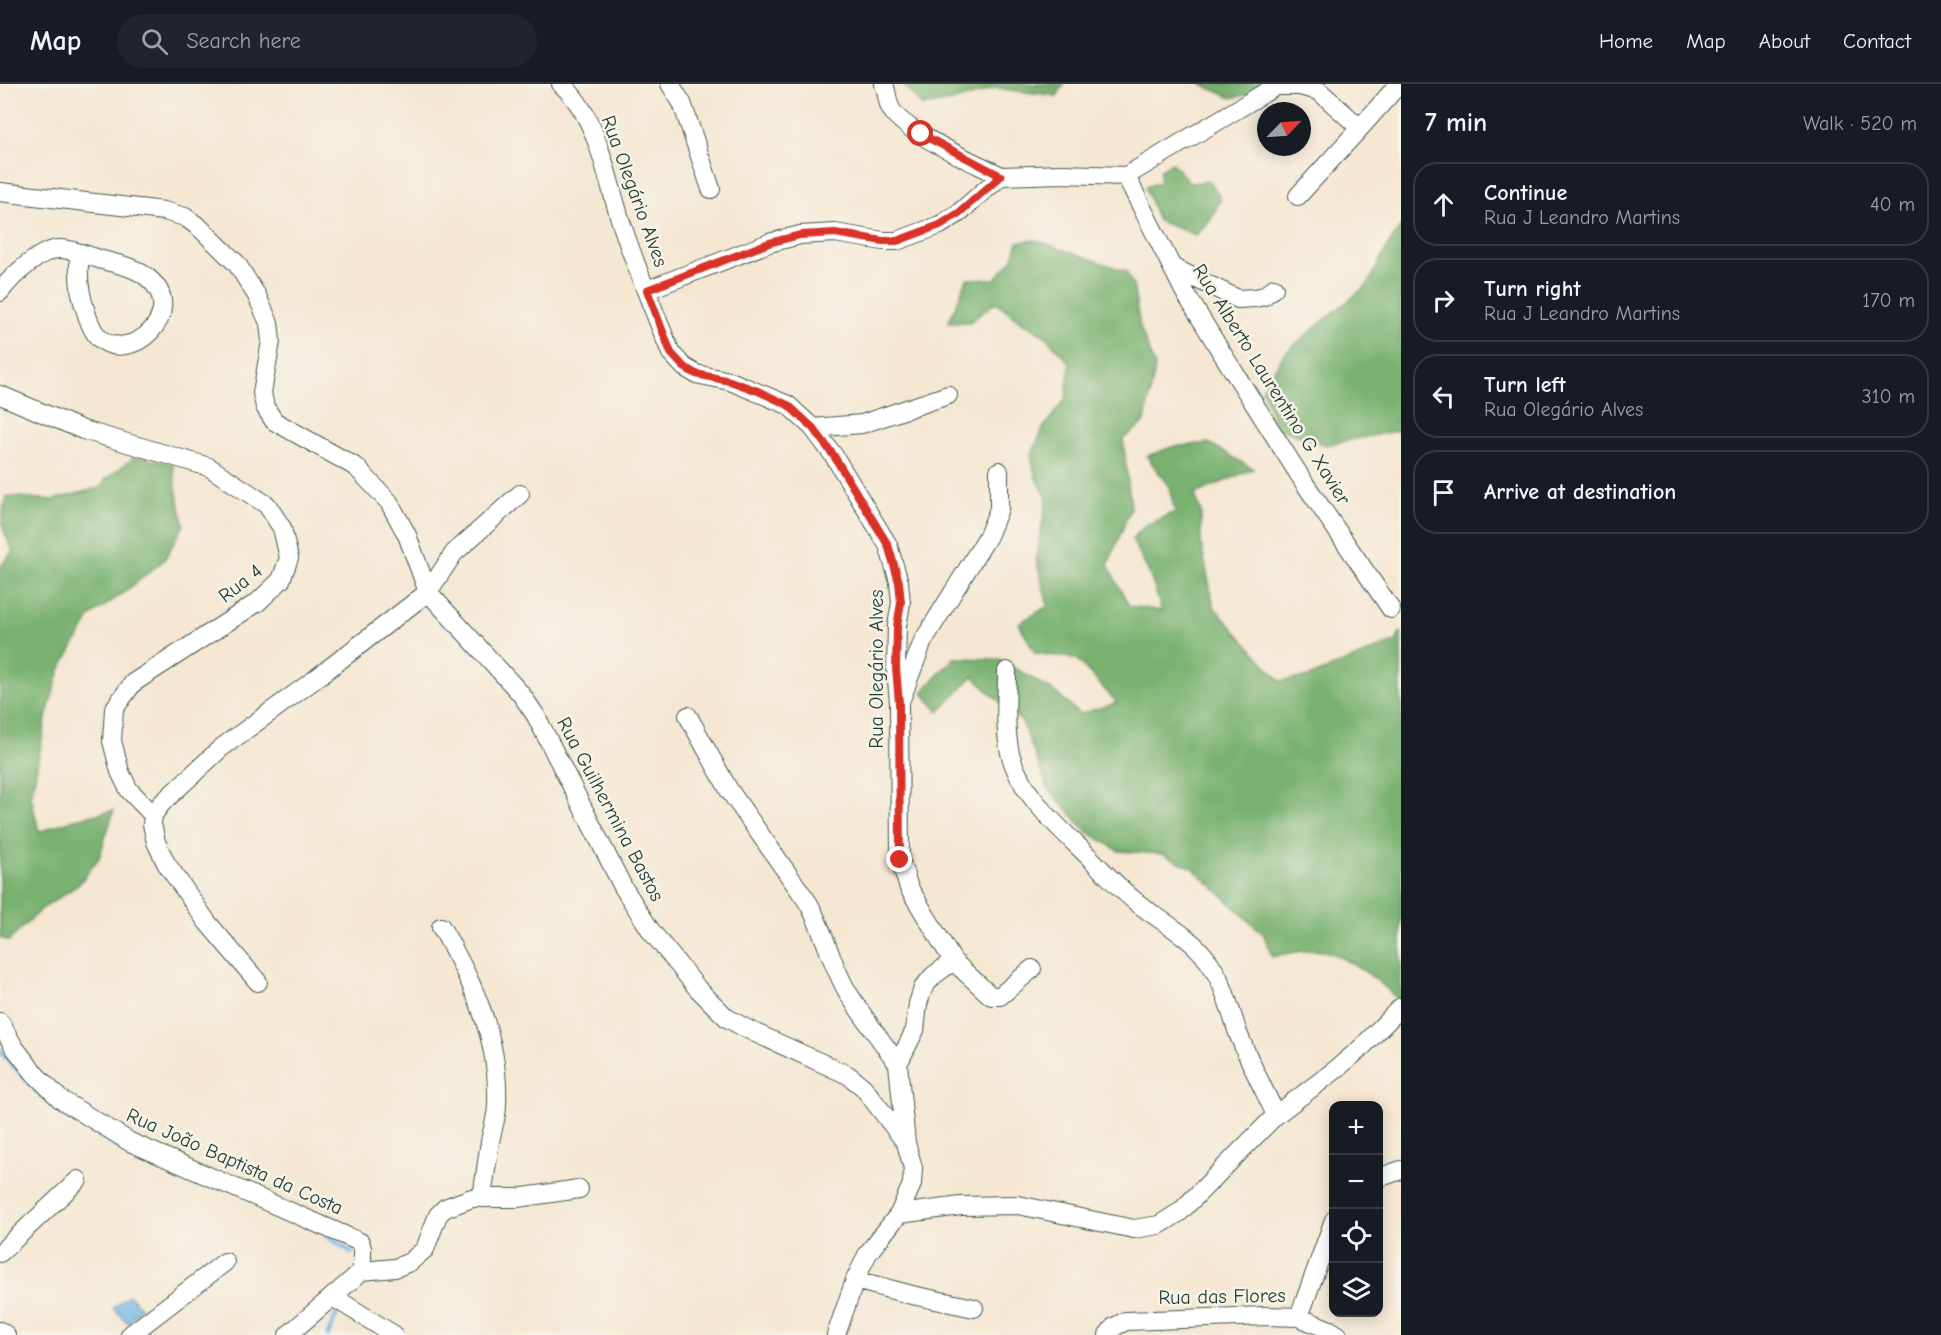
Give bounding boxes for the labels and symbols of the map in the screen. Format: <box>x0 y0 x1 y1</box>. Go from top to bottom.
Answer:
north arrow <box>1257 102 1311 156</box>
street label: Rua Olegário Alves <box>596 112 673 270</box>
route start <box>907 120 933 146</box>
street label: Rua Alberto Laurentino G Xavier <box>1188 260 1355 509</box>
street label: Rua 4 <box>214 559 267 607</box>
street label: Rua Olegário Alves <box>865 589 888 749</box>
street label: Rua Guilhermina Bastos <box>552 713 669 905</box>
route end <box>886 846 912 872</box>
street label: Rua João Baptista da Costa <box>123 1103 347 1220</box>
street label: Rua das Flores <box>1158 1284 1286 1309</box>

